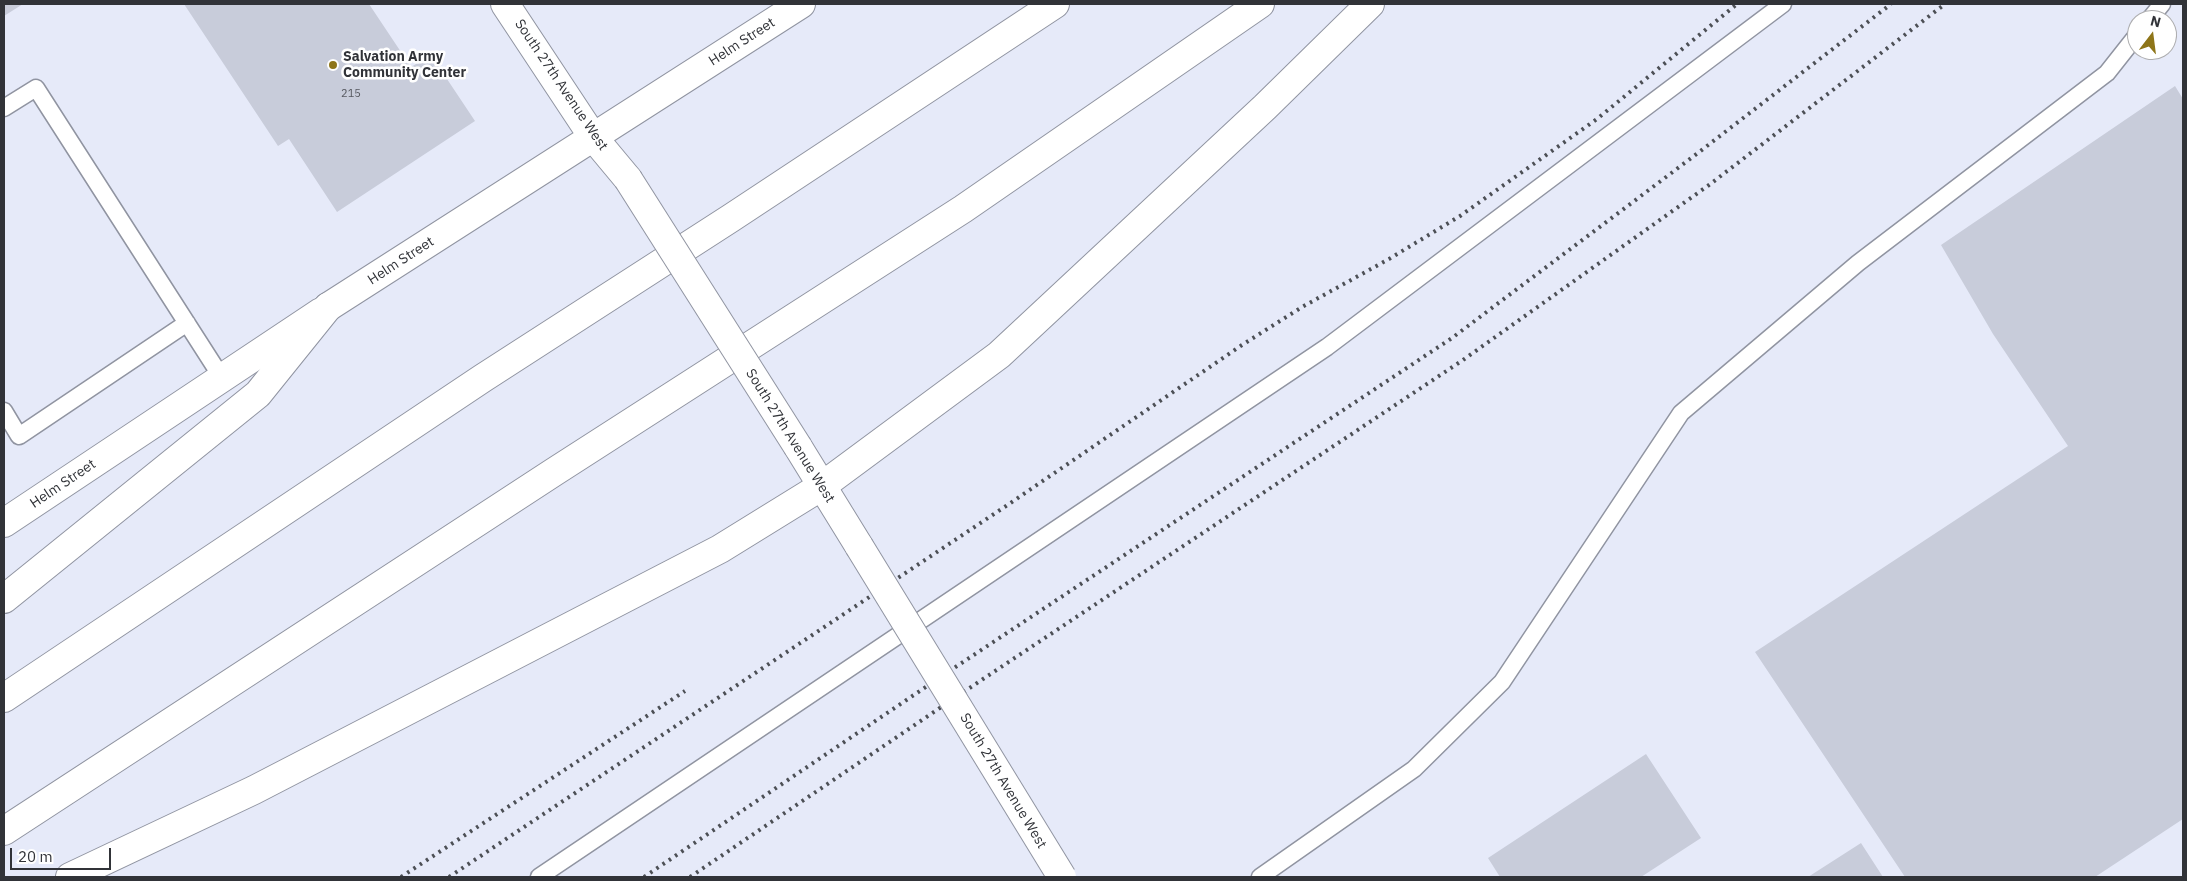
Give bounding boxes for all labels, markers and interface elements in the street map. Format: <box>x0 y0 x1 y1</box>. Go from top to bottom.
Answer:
north arrow <box>2127 10 2177 60</box>
text: N <box>2148 11 2163 31</box>
street label: Helm Street <box>706 14 778 70</box>
street label: South 27th Avenue West <box>511 16 611 154</box>
place label: Salvation Army Community Center <box>343 49 466 82</box>
marker: Salvation Army Community Center <box>327 59 339 71</box>
house number: 215 <box>341 87 361 101</box>
street label: Helm Street <box>365 233 437 289</box>
street label: South 27th Avenue West <box>742 366 838 506</box>
street label: Helm Street <box>27 456 99 512</box>
street label: South 27th Avenue West <box>956 710 1050 852</box>
scale bar <box>12 838 114 870</box>
text: 20 m <box>18 847 53 866</box>

